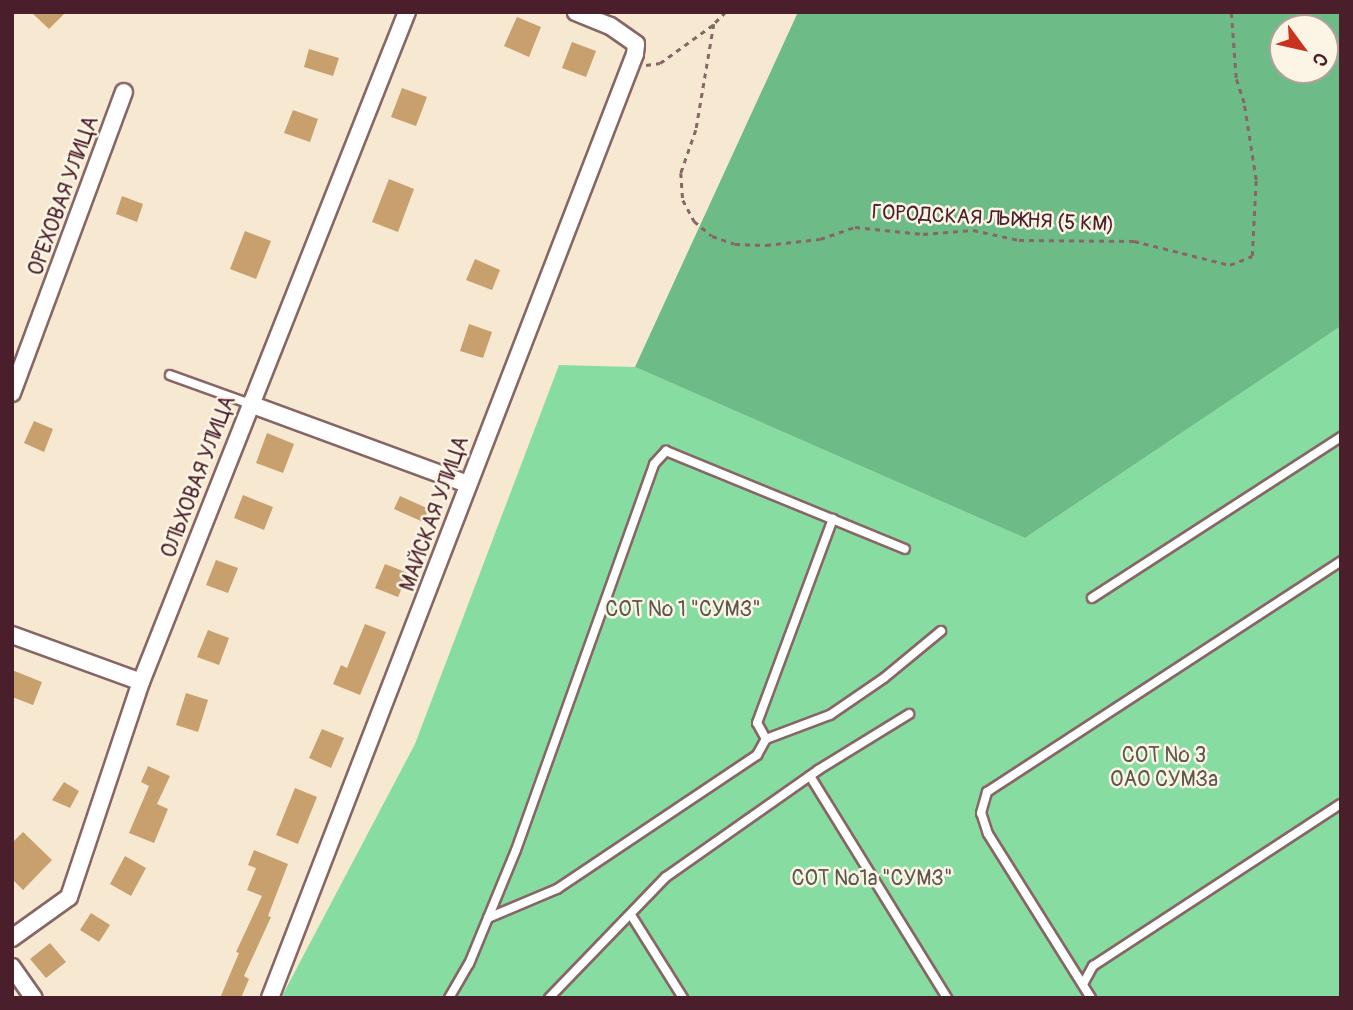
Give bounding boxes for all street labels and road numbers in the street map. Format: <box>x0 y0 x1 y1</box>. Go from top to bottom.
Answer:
street label: ОРЕХОВАЯ УЛИЦА <box>23 113 105 279</box>
street label: ГОРОДСКАЯ ЛЫЖНЯ (5 КМ) <box>871 200 1115 238</box>
street label: ОЛЬХОВАЯ УЛИЦА <box>156 392 242 562</box>
street label: МАЙСКАЯ УЛИЦА <box>395 433 475 595</box>

